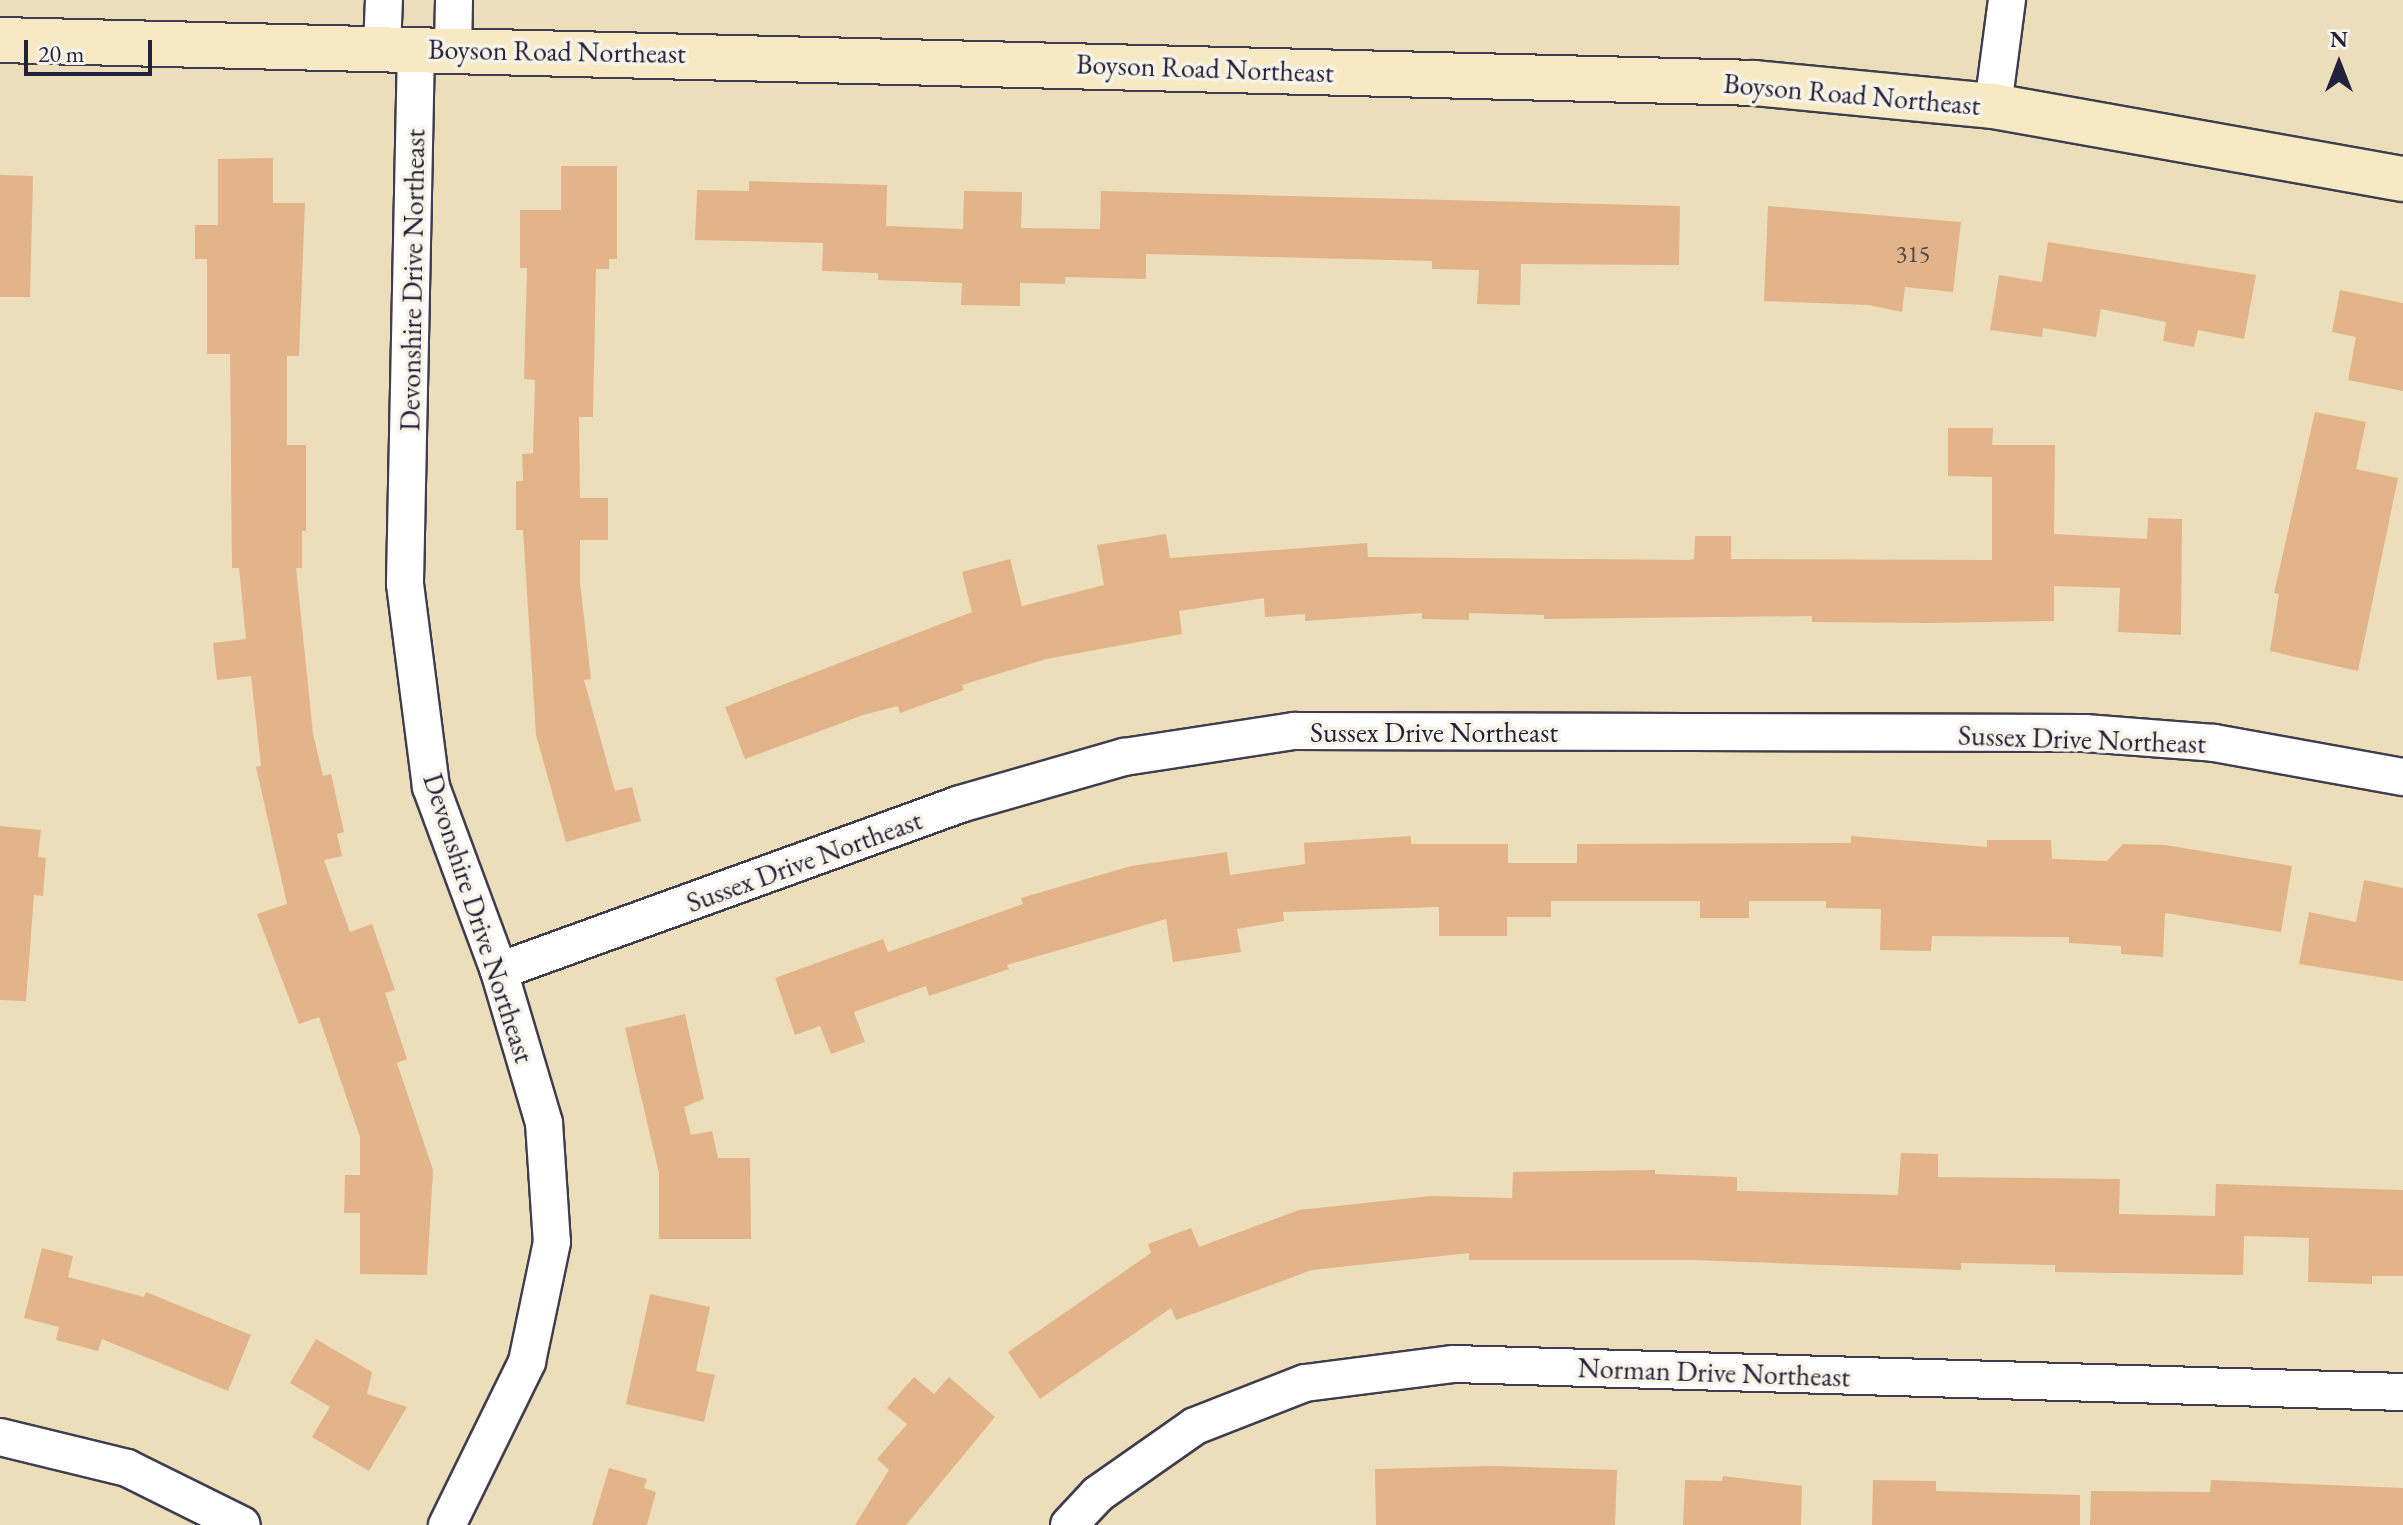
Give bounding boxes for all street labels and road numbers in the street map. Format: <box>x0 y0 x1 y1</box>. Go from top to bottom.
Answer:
street label: Boyson Road Northeast <box>428 32 686 70</box>
street label: Boyson Road Northeast <box>1076 47 1334 89</box>
street label: Boyson Road Northeast <box>1722 66 1982 122</box>
street label: Devonshire Drive Northeast <box>393 129 431 431</box>
street label: Sussex Drive Northeast <box>1310 715 1558 749</box>
street label: Sussex Drive Northeast <box>1958 718 2206 760</box>
street label: Devonshire Drive Northeast <box>416 769 542 1067</box>
street label: Sussex Drive Northeast <box>682 803 926 919</box>
street label: Norman Drive Northeast <box>1577 1350 1851 1394</box>

